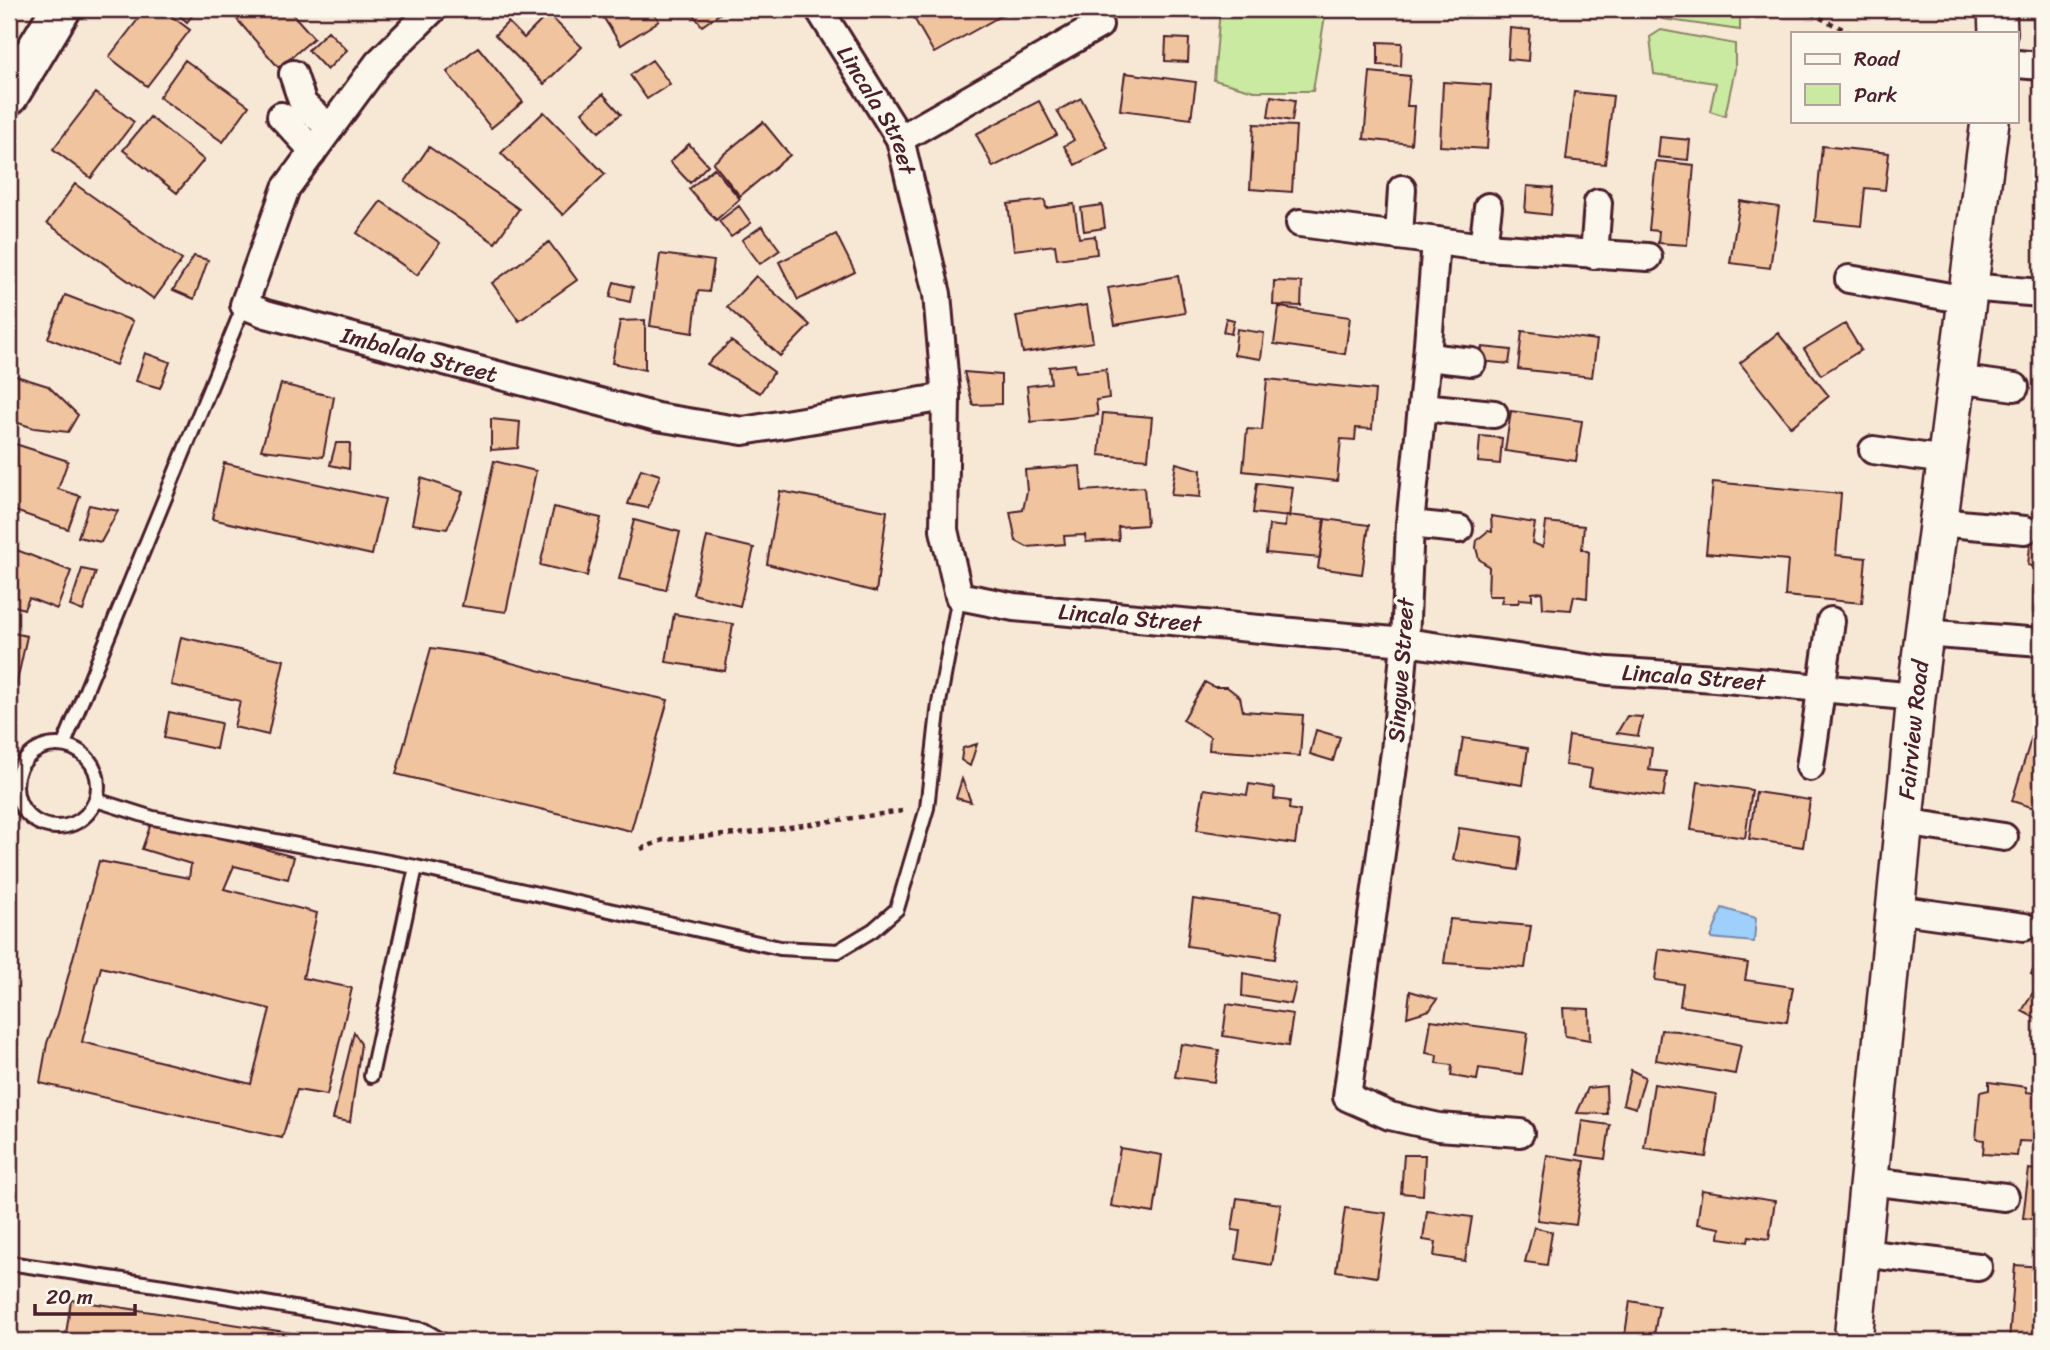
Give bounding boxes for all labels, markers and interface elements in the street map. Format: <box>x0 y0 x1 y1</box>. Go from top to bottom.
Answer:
legend <box>1791 32 2018 122</box>
street label: Lincala Street <box>826 37 929 180</box>
text: Road <box>1854 40 1901 78</box>
text: Park <box>1854 76 1897 114</box>
street label: Imbalala Street <box>336 314 502 395</box>
street label: Lincala Street <box>1057 591 1205 644</box>
street label: Singwe Street <box>1376 595 1427 744</box>
street label: Lincala Street <box>1621 651 1769 703</box>
street label: Fairview Road <box>1886 656 1941 802</box>
scale bar <box>35 1273 135 1317</box>
text: 20 m <box>46 1278 93 1316</box>

